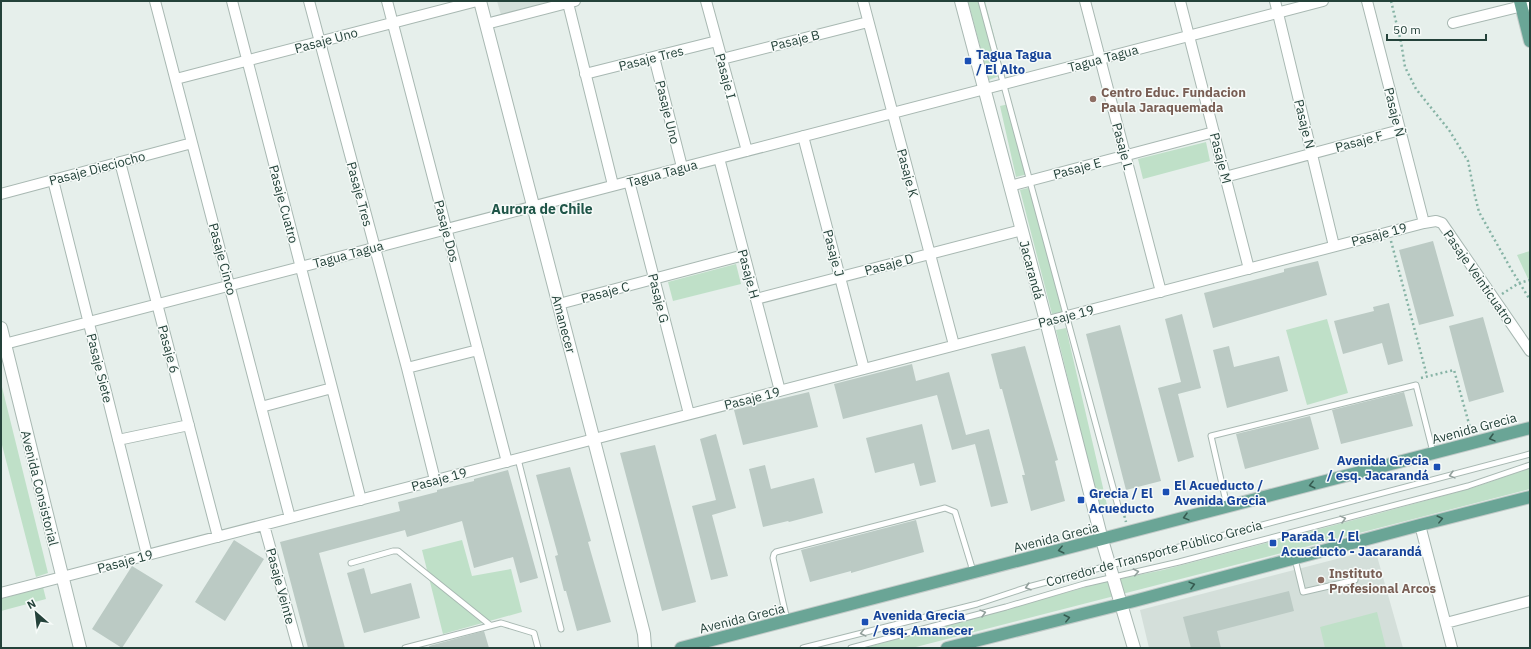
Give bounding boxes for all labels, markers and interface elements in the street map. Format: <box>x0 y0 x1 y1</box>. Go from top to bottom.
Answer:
scale bar <box>1387 16 1486 42</box>
text: 50 m <box>1393 22 1421 37</box>
street label: Pasaje Uno <box>293 24 360 57</box>
street label: Pasaje B <box>769 26 821 55</box>
street label: Tagua Tagua <box>1066 41 1140 76</box>
street label: Pasaje Tres <box>617 42 685 75</box>
place label: Tagua Tagua / El Alto <box>976 46 1052 78</box>
street label: Pasaje I <box>711 51 740 101</box>
marker: Tagua Tagua / El Alto <box>963 56 973 66</box>
street label: Pasaje Uno <box>651 79 684 146</box>
place label: Centro Educ. Fundacion Paula Jaraquemada <box>1101 84 1246 116</box>
street label: Pasaje Ñ <box>1380 86 1409 139</box>
marker: Centro Educ. Fundacion Paula Jaraquemada <box>1088 94 1098 104</box>
street label: Pasaje N <box>1290 98 1319 151</box>
street label: Pasaje L <box>1108 121 1137 172</box>
street label: Pasaje F <box>1333 127 1385 156</box>
street label: Pasaje M <box>1206 131 1235 185</box>
street label: Pasaje Dieciocho <box>47 147 147 189</box>
street label: Pasaje K <box>893 147 922 199</box>
street label: Pasaje E <box>1051 154 1103 183</box>
street label: Tagua Tagua <box>625 156 699 191</box>
street label: Pasaje Tres <box>343 160 376 228</box>
street label: Pasaje Cuatro <box>265 163 302 245</box>
street label: Pasaje Dos <box>430 198 463 264</box>
district label: Aurora de Chile <box>491 200 593 218</box>
street label: Pasaje 19 <box>1349 219 1409 250</box>
street label: Pasaje Cinco <box>205 221 240 297</box>
street label: Pasaje Veinticuatro <box>1440 227 1518 328</box>
street label: Pasaje J <box>819 228 848 279</box>
street label: Tagua Tagua <box>311 237 385 272</box>
street label: Jacarandá <box>1015 239 1048 302</box>
street label: Pasaje H <box>734 247 763 301</box>
street label: Pasaje D <box>863 250 916 279</box>
street label: Pasaje G <box>644 272 673 325</box>
street label: Pasaje C <box>579 278 631 307</box>
street label: Amanecer <box>548 293 579 355</box>
street label: Pasaje 19 <box>1036 301 1096 332</box>
street label: Pasaje 6 <box>154 323 183 375</box>
street label: Pasaje Siete <box>83 332 116 405</box>
street label: Pasaje 19 <box>722 383 782 414</box>
street label: Avenida Grecia <box>1430 409 1519 448</box>
street label: Avenida Consistorial <box>17 429 62 548</box>
one-way arrow <box>1489 433 1496 442</box>
place label: Avenida Grecia / esq. Jacarandá <box>1327 452 1429 484</box>
marker: Avenida Grecia / esq. Jacarandá <box>1432 462 1442 472</box>
street label: Pasaje 19 <box>409 464 469 495</box>
one-way arrow <box>1448 470 1455 479</box>
place label: El Acueducto / Avenida Grecia <box>1174 477 1266 509</box>
one-way arrow <box>1309 480 1315 488</box>
place label: Grecia / El Acueducto <box>1089 485 1154 517</box>
marker: El Acueducto / Avenida Grecia <box>1161 487 1171 497</box>
marker: Grecia / El Acueducto <box>1076 495 1086 505</box>
one-way arrow <box>1183 513 1190 521</box>
one-way arrow <box>1339 515 1346 524</box>
street label: Corredor de Transporte Público Grecia <box>1044 516 1264 591</box>
one-way arrow <box>1437 516 1443 524</box>
street label: Avenida Grecia <box>1012 519 1101 556</box>
place label: Parada 1 / El Acueducto - Jacarandá <box>1281 528 1422 560</box>
marker: Parada 1 / El Acueducto - Jacarandá <box>1268 538 1278 548</box>
one-way arrow <box>1057 545 1064 554</box>
street label: Pasaje 19 <box>95 546 155 577</box>
street label: Pasaje Veinte <box>262 546 299 626</box>
place label: Instituto Profesional Arcos <box>1329 565 1437 597</box>
one-way arrow <box>1132 568 1139 577</box>
marker: Instituto Profesional Arcos <box>1316 575 1326 585</box>
one-way arrow <box>1189 581 1196 590</box>
one-way arrow <box>1025 582 1032 591</box>
north arrow <box>16 593 56 633</box>
text: N <box>25 596 38 612</box>
street label: Avenida Grecia <box>698 600 787 637</box>
place label: Avenida Grecia / esq. Amanecer <box>873 607 973 639</box>
one-way arrow <box>979 609 986 618</box>
one-way arrow <box>1063 614 1070 622</box>
marker: Avenida Grecia / esq. Amanecer <box>860 617 870 627</box>
one-way arrow <box>859 628 866 637</box>

